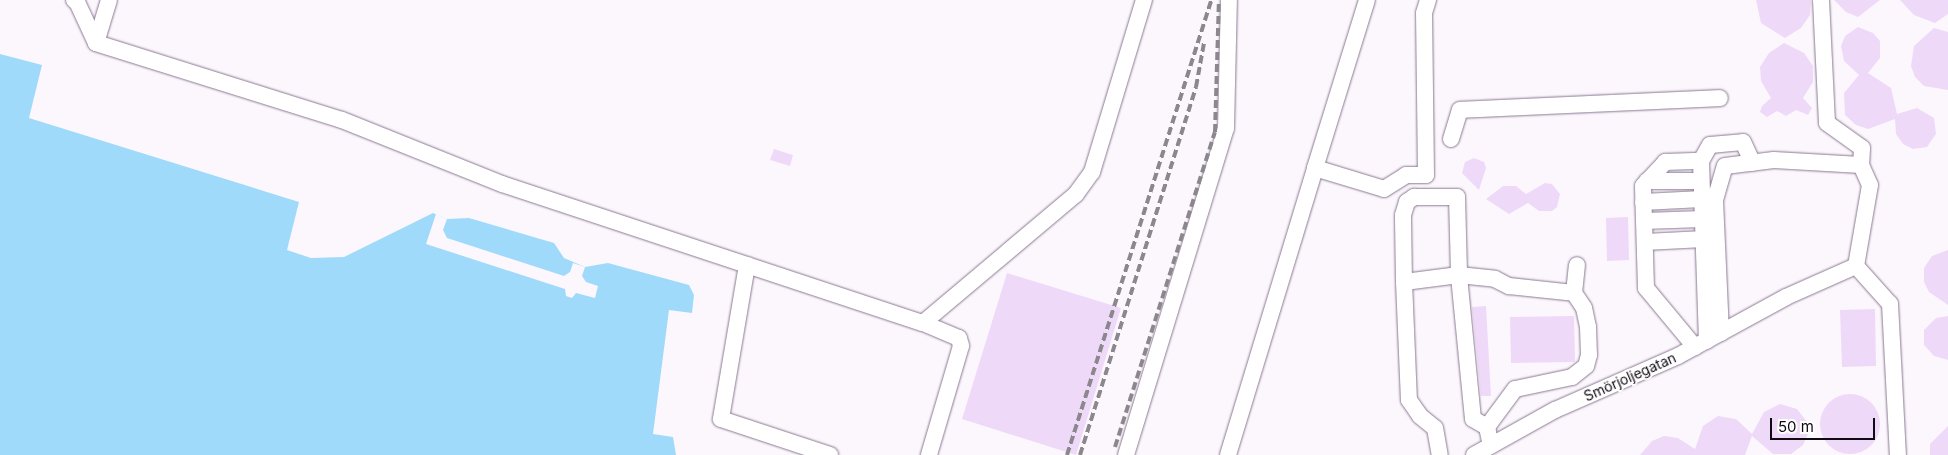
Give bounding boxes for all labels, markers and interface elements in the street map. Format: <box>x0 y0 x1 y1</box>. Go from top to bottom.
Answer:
street label: Smörjoljegatan <box>1581 349 1679 405</box>
scale bar <box>1773 408 1878 440</box>
text: 50 m <box>1778 417 1814 436</box>

